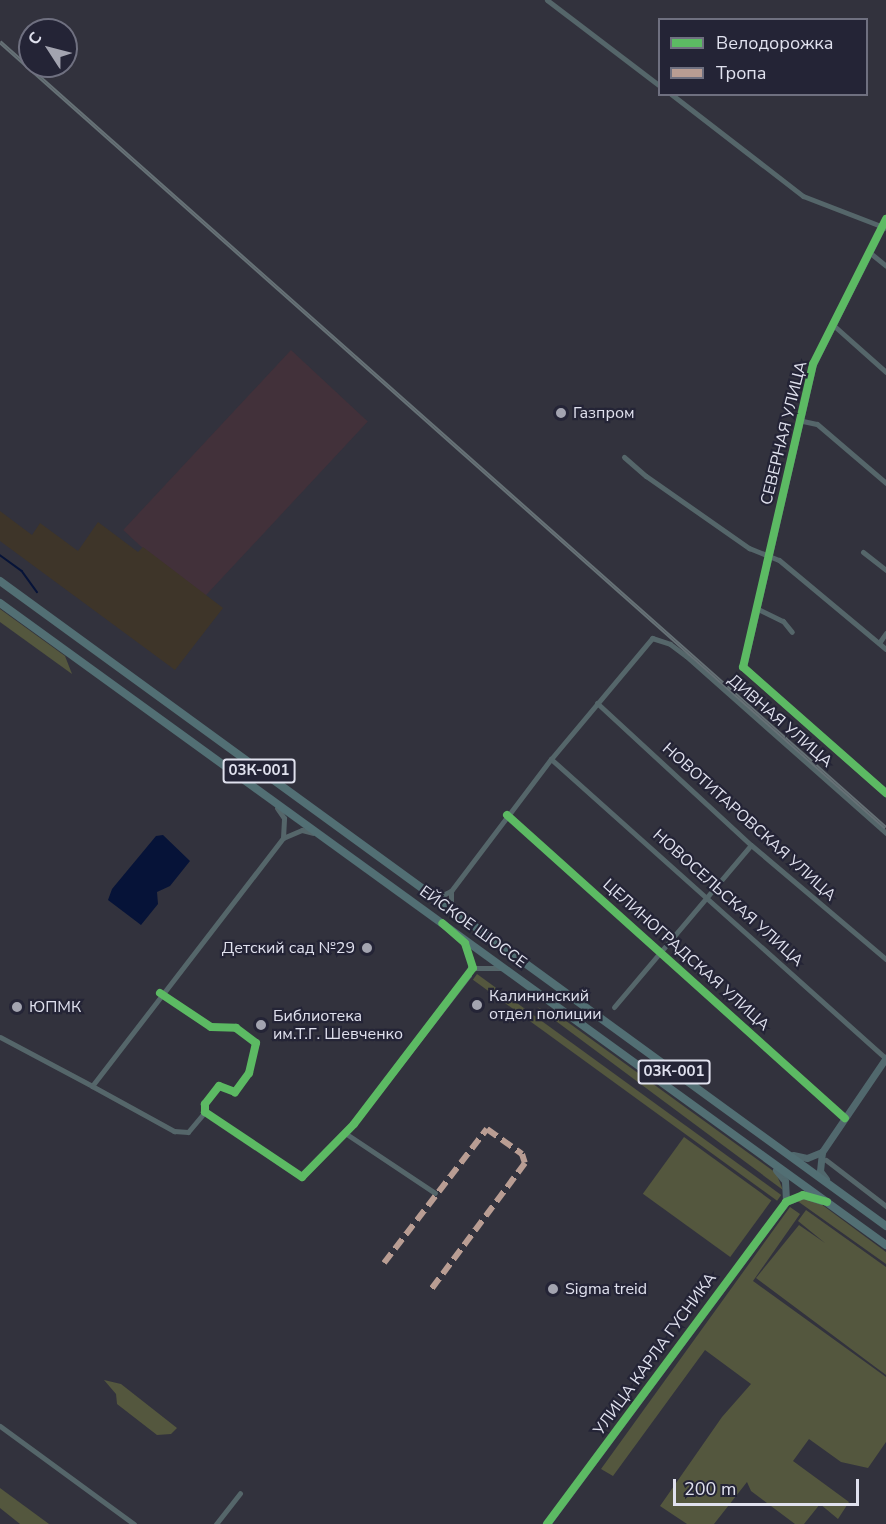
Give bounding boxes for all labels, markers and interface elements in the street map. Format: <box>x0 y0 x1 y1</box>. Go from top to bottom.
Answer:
north arrow <box>18 18 78 78</box>
legend <box>658 18 868 96</box>
text: С <box>23 28 47 49</box>
text: Велодорожка <box>716 31 833 55</box>
text: Тропа <box>716 61 767 85</box>
street label: СЕВЕРНАЯ УЛИЦА <box>757 359 811 507</box>
place label: Газпром <box>573 403 635 423</box>
marker: Газпром <box>554 406 568 420</box>
street label: ДИВНАЯ УЛИЦА <box>724 670 836 772</box>
street label: НОВОТИТАРОВСКАЯ УЛИЦА <box>658 739 840 905</box>
road number: 03К-001 <box>222 759 296 783</box>
street label: НОВОСЕЛЬСКАЯ УЛИЦА <box>649 825 807 971</box>
street label: ЦЕЛИНОГРАДСКАЯ УЛИЦА <box>599 875 773 1035</box>
street label: ЕЙСКОЕ ШОССЕ <box>416 882 530 972</box>
place label: Детский сад №29 <box>222 938 355 958</box>
marker: Детский сад №29 <box>360 941 374 955</box>
place label: Калининский отдел полиции <box>489 986 602 1024</box>
place label: ЮПМК <box>29 997 81 1017</box>
marker: Калининский отдел полиции <box>470 998 484 1012</box>
marker: ЮПМК <box>10 1000 24 1014</box>
place label: Библиотека им.Т.Г. Шевченко <box>273 1006 403 1044</box>
marker: Библиотека им.Т.Г. Шевченко <box>254 1018 268 1032</box>
road number: 03К-001 <box>636 1060 712 1084</box>
street label: УЛИЦА КАРЛА ГУСНИКА <box>590 1269 720 1439</box>
place label: Sigma treid <box>565 1279 647 1299</box>
marker: Sigma treid <box>546 1282 560 1296</box>
scale bar <box>676 1467 862 1505</box>
text: 200 m <box>684 1477 736 1501</box>

